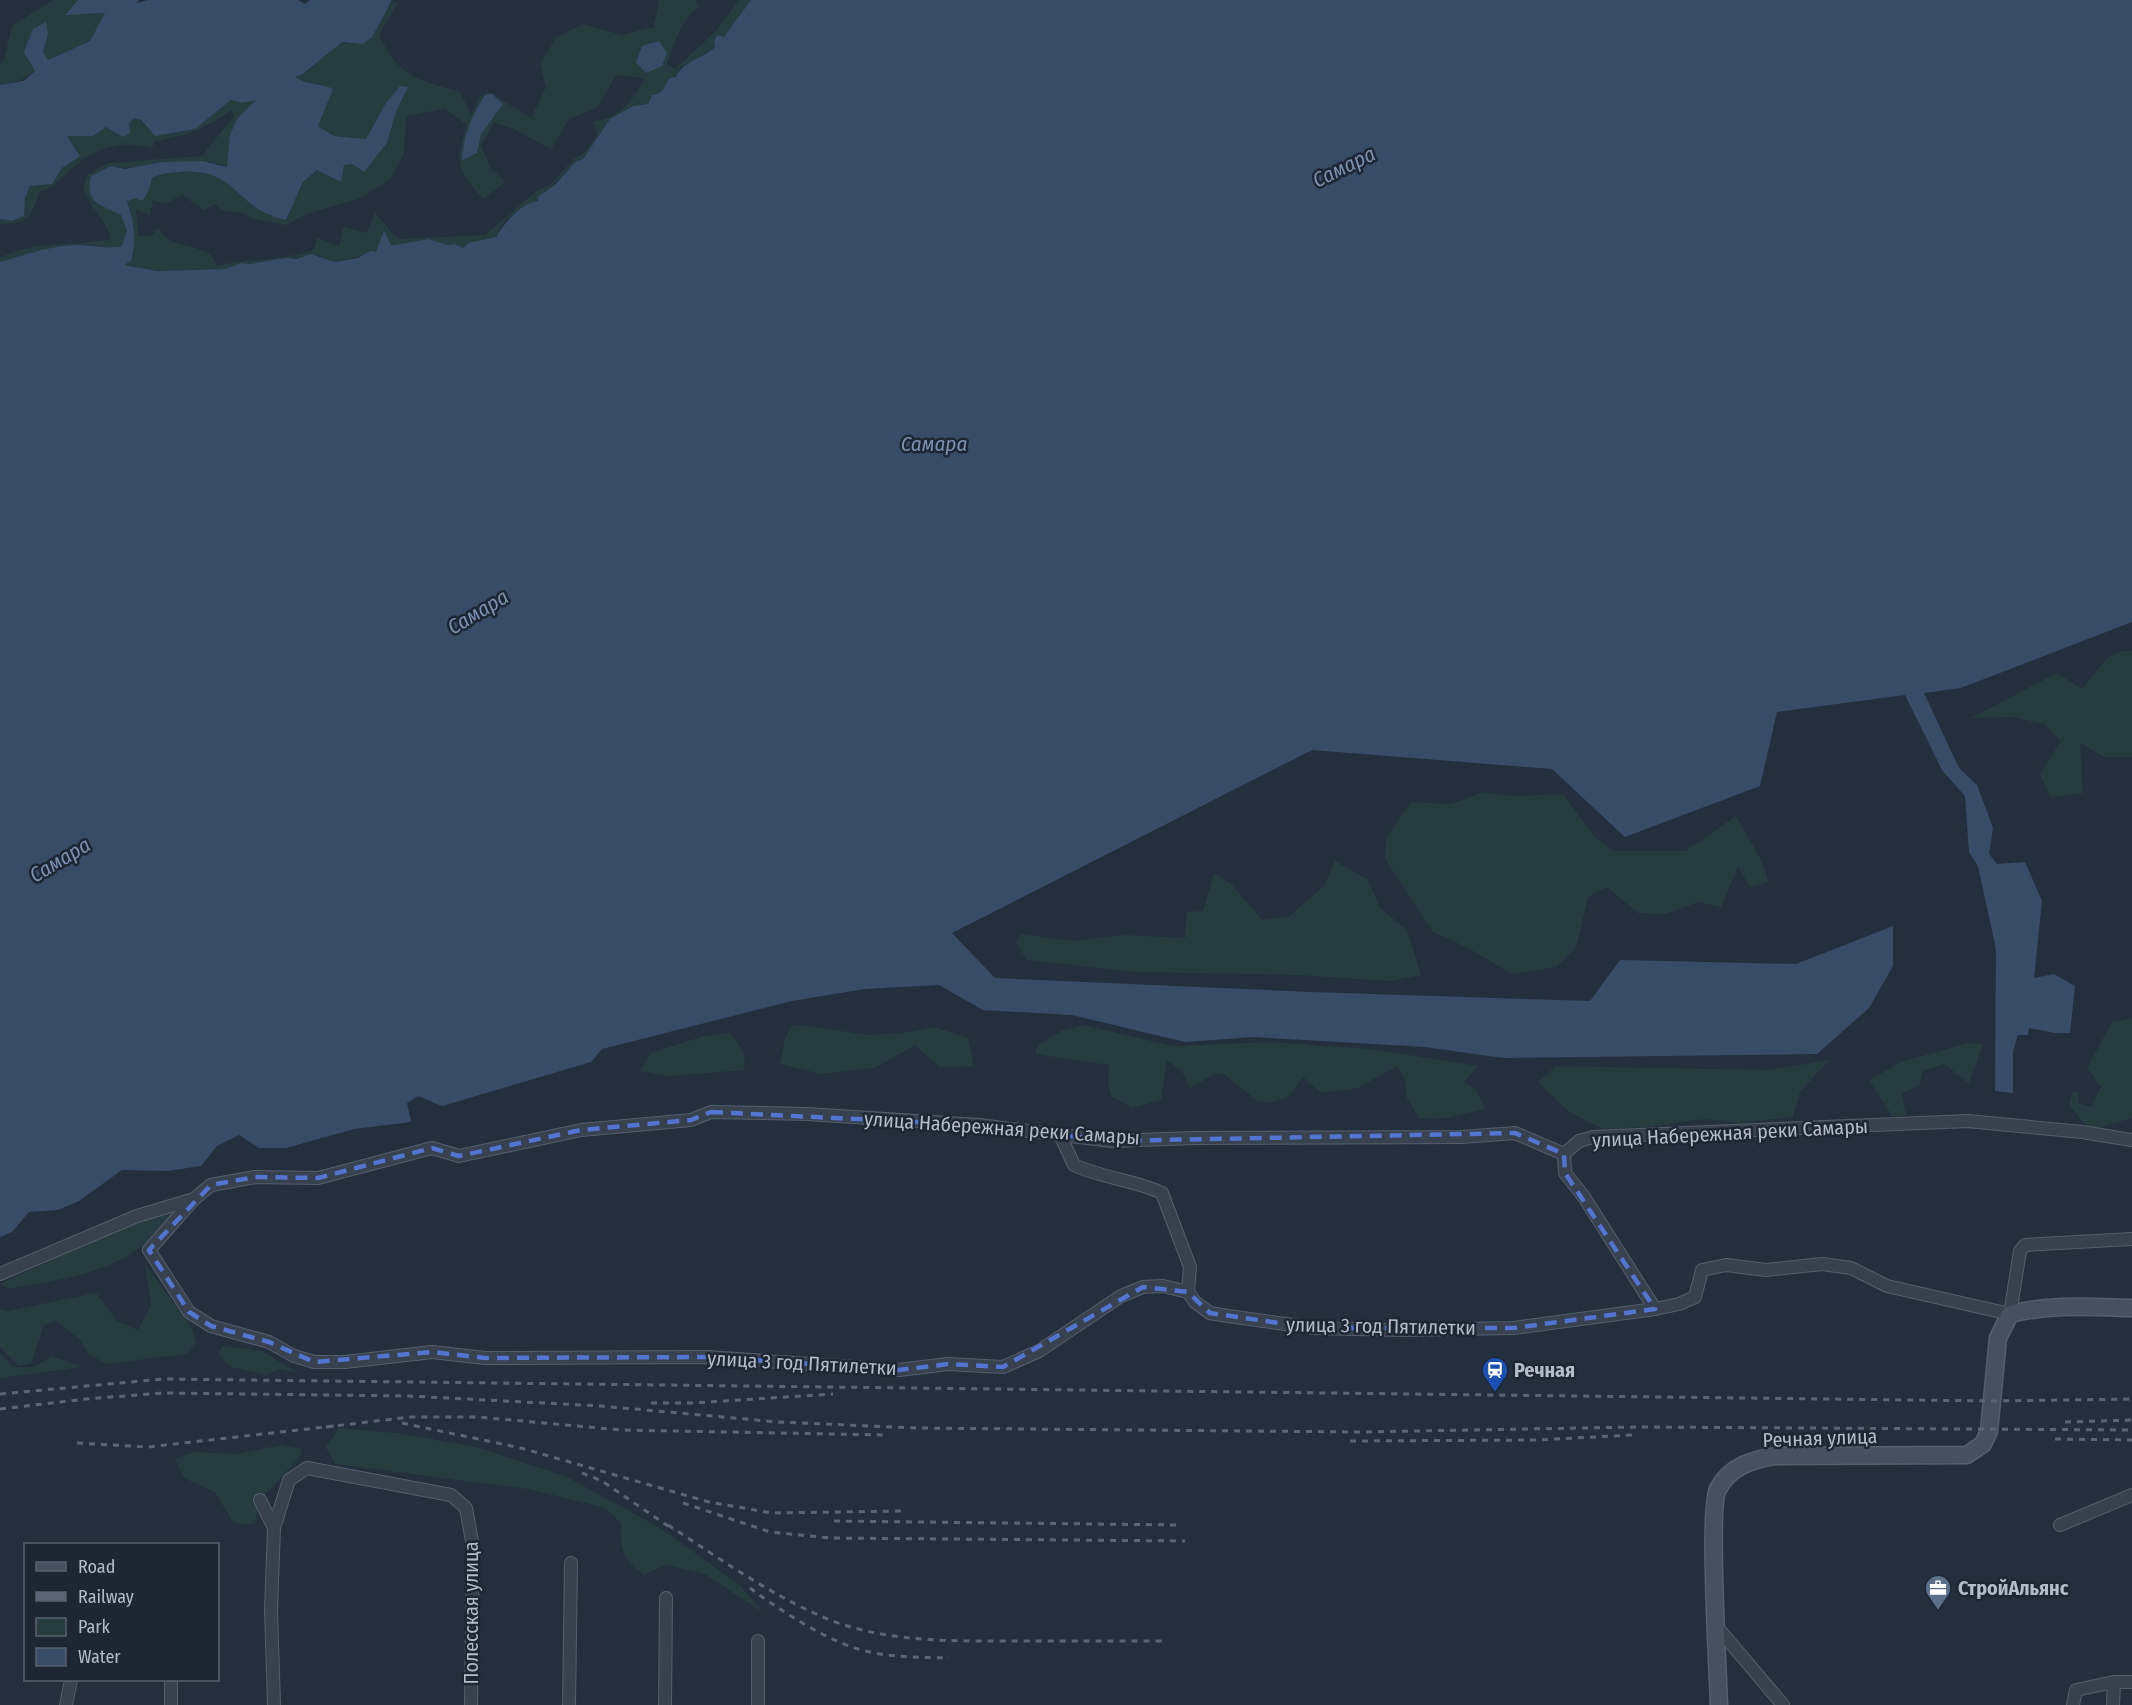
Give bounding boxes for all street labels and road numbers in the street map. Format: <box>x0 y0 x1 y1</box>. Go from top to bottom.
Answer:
street label: улица Набережная реки Самары <box>863 1106 1141 1150</box>
street label: улица Набережная реки Самары <box>1591 1114 1869 1152</box>
street label: улица 3 год Пятилетки <box>1286 1312 1476 1340</box>
street label: улица 3 год Пятилетки <box>707 1346 897 1380</box>
street label: Речная улица <box>1762 1424 1878 1452</box>
street label: Полесская улица <box>459 1542 483 1684</box>

